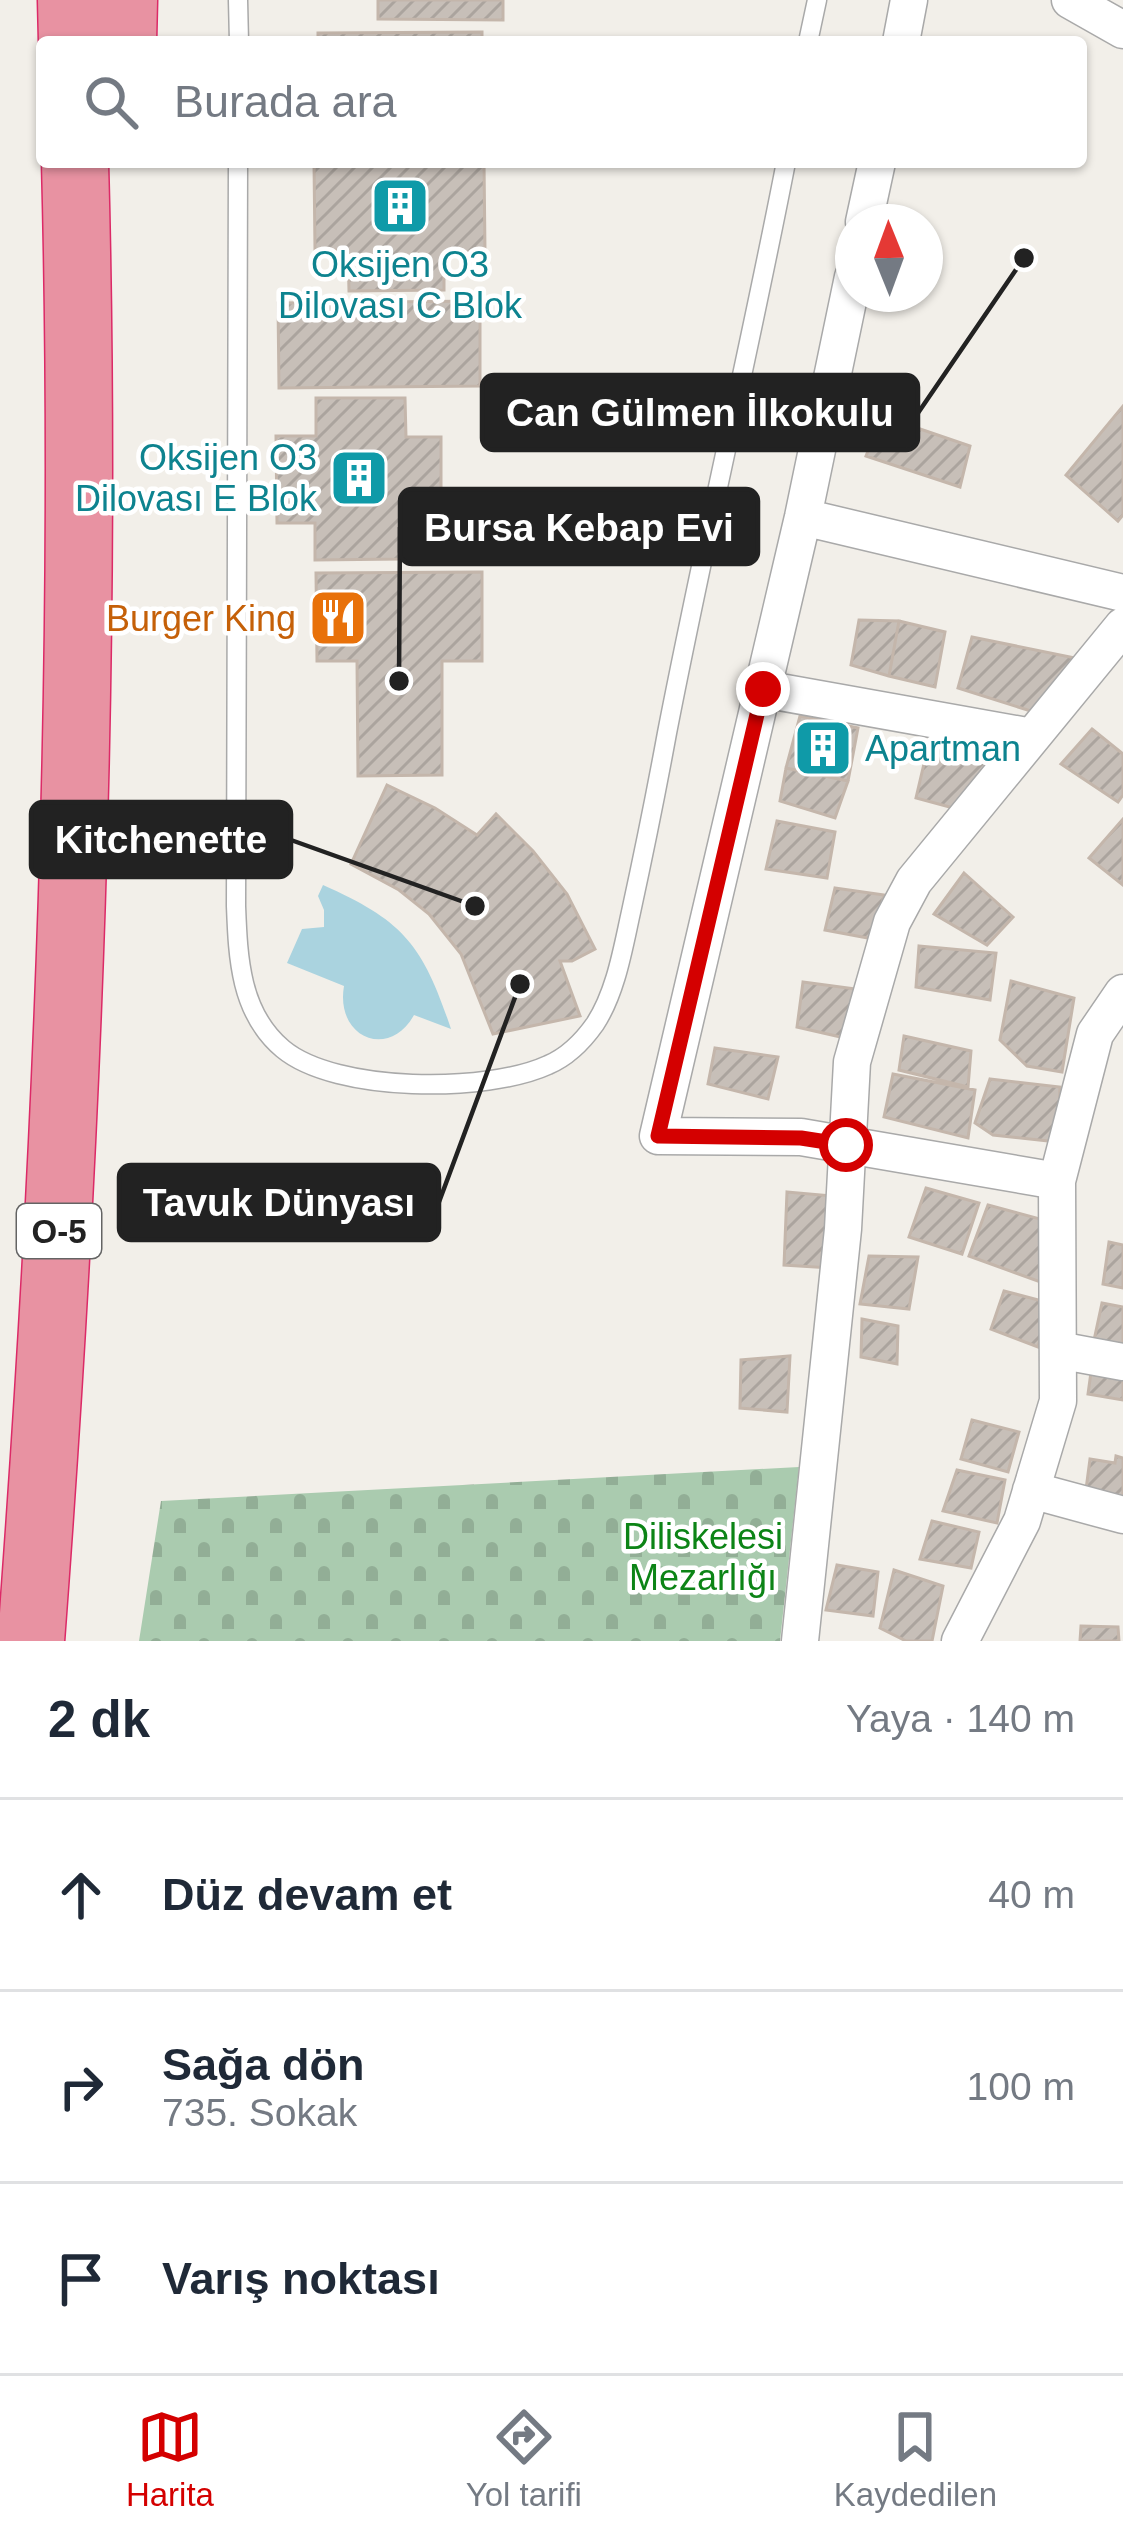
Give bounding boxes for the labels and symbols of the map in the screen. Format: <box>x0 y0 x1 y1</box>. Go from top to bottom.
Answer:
building icon: Oksijen O3 Dilovası C Blok <box>369 175 431 237</box>
north arrow <box>835 204 943 312</box>
place label: Oksijen O3 Dilovası C Blok <box>278 244 523 326</box>
callout: Can Gülmen İlkokulu <box>482 375 918 450</box>
text: Can Gülmen İlkokulu <box>506 391 894 434</box>
place label: Oksijen O3 Dilovası E Blok <box>75 437 318 519</box>
building icon: Oksijen O3 Dilovası E Blok <box>328 447 390 509</box>
callout: Bursa Kebap Evi <box>400 489 758 564</box>
text: Bursa Kebap Evi <box>424 506 734 549</box>
restaurant icon: Burger King <box>307 587 369 649</box>
place label: Burger King <box>106 598 296 639</box>
route end <box>736 662 790 716</box>
building icon: Apartman <box>792 717 854 779</box>
place label: Apartman <box>865 728 1021 769</box>
callout: Kitchenette <box>31 802 291 877</box>
text: Kitchenette <box>55 818 267 861</box>
route start <box>819 1118 873 1172</box>
callout: Tavuk Dünyası <box>119 1165 439 1240</box>
text: Tavuk Dünyası <box>143 1181 415 1224</box>
road number: O-5 <box>17 1204 101 1258</box>
park label: Diliskelesi Mezarlığı <box>623 1516 783 1598</box>

